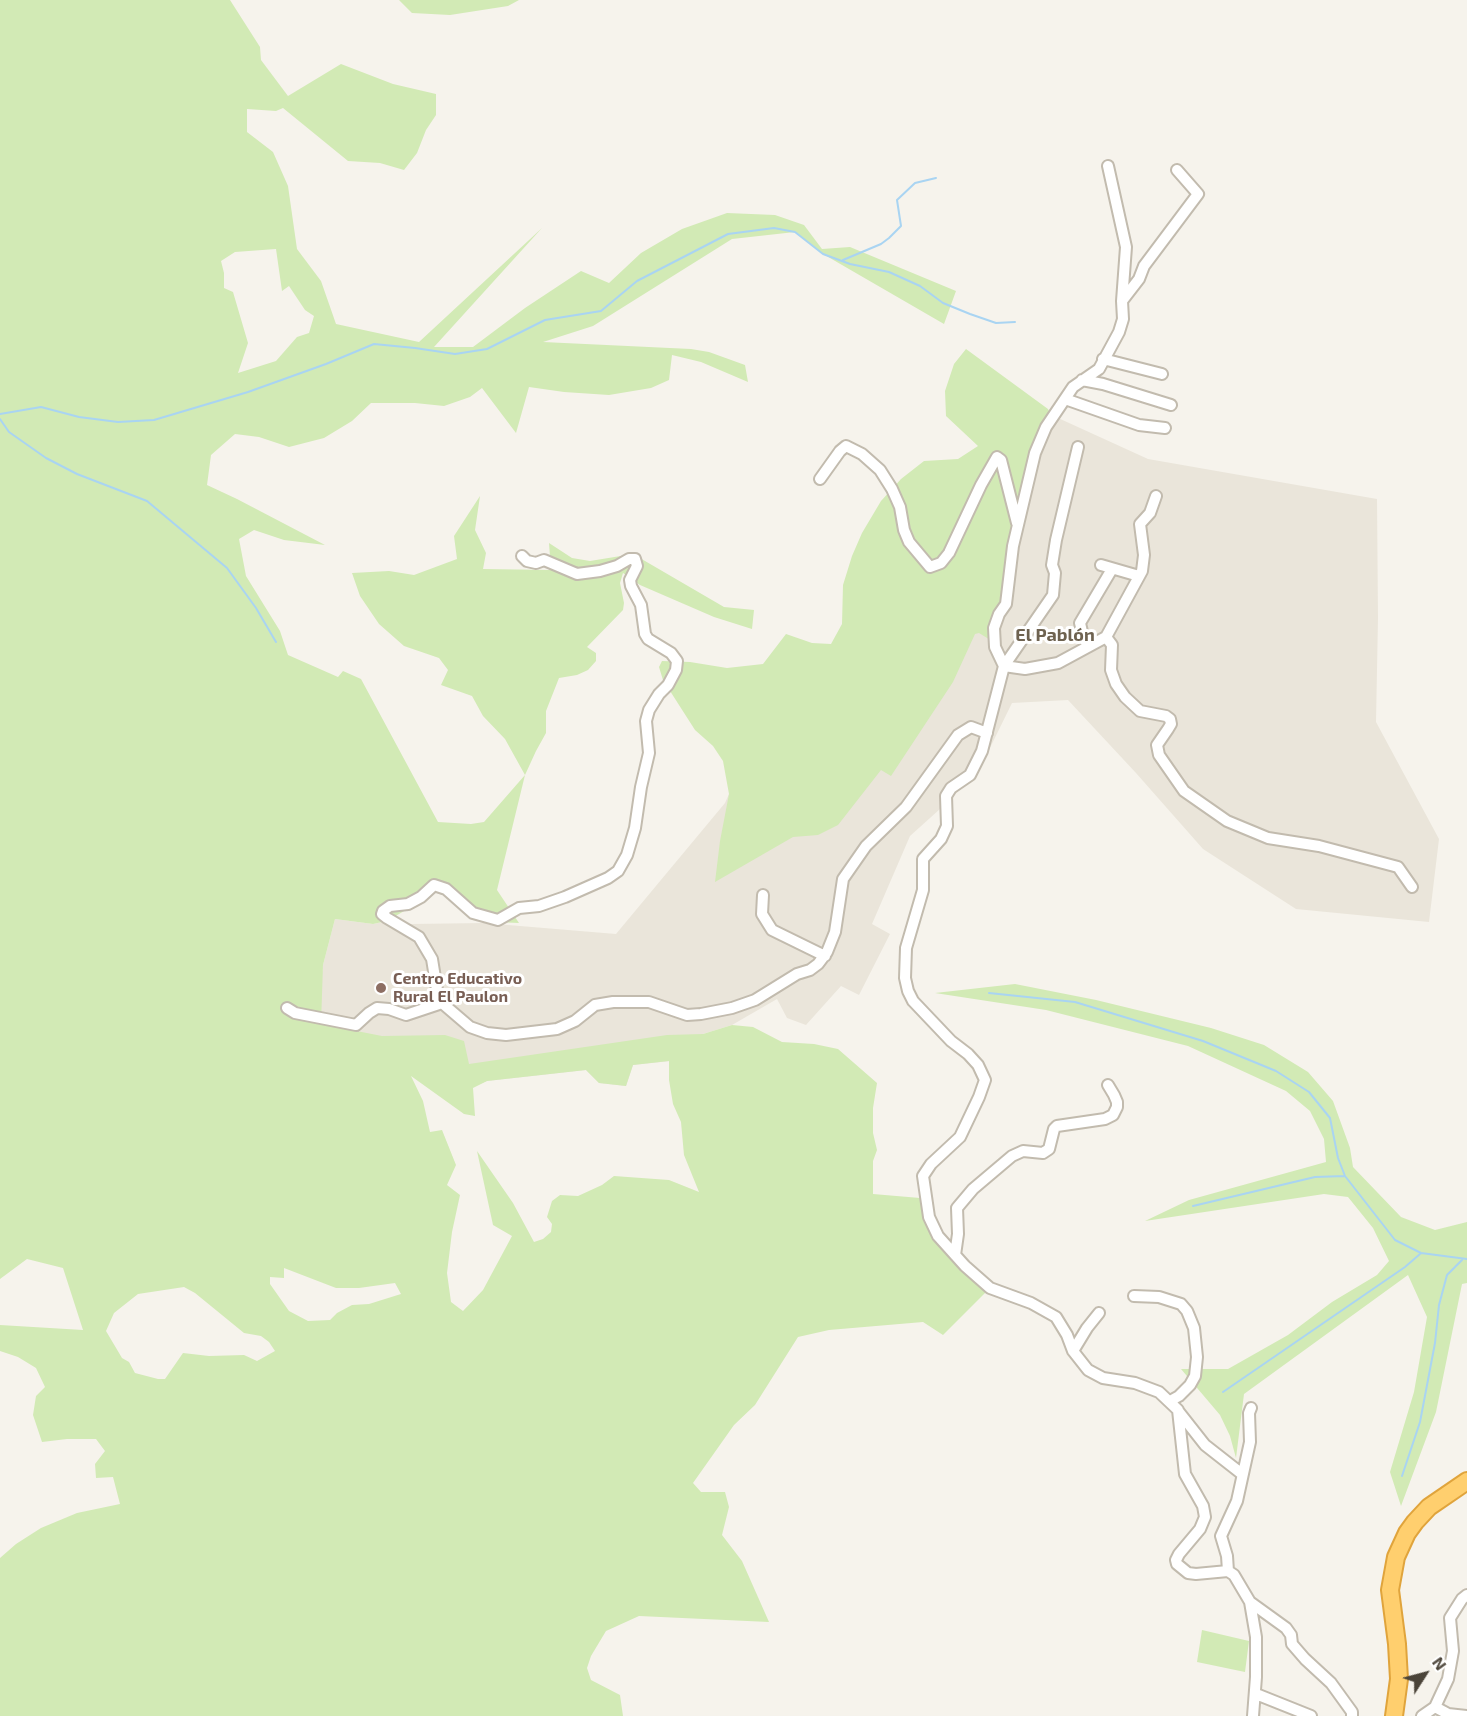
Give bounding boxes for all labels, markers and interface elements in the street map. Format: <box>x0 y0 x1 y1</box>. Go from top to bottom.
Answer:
district label: El Pablón <box>1015 624 1095 646</box>
place label: Centro Educativo Rural El Paulon <box>393 969 522 1007</box>
marker: Centro Educativo Rural El Paulon <box>374 981 388 995</box>
north arrow <box>1395 1644 1455 1704</box>
text: N <box>1429 1653 1451 1673</box>

